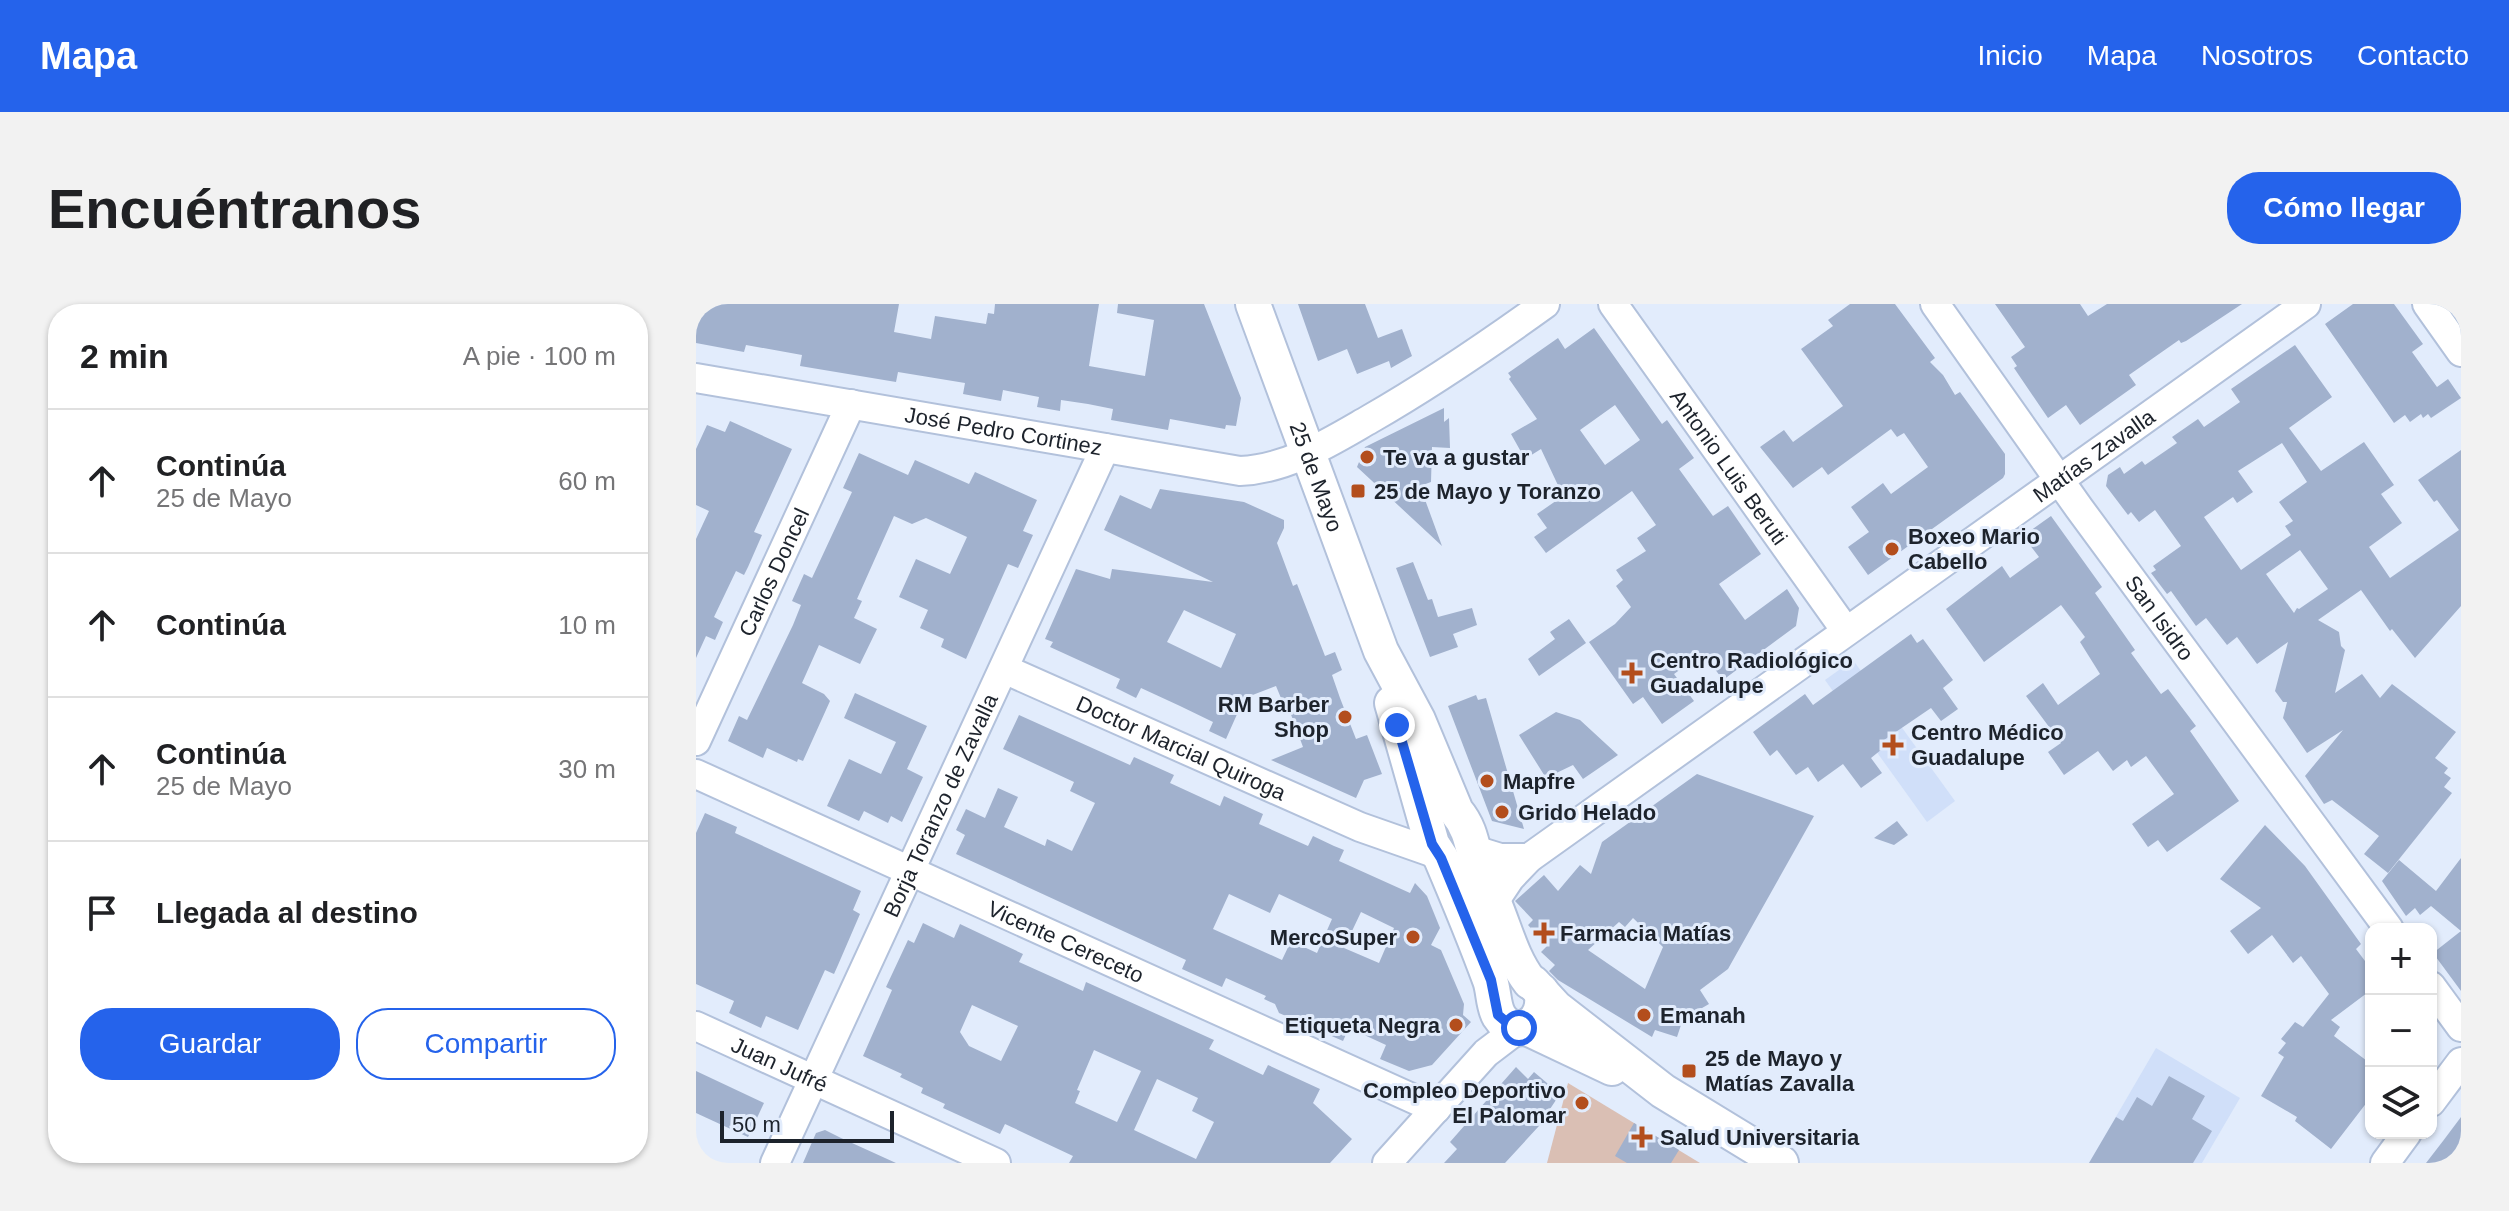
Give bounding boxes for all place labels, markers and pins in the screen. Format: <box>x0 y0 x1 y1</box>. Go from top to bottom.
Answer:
place label: Te va a gustar <box>1383 445 1530 470</box>
marker: Te va a gustar <box>1358 448 1376 466</box>
place label: 25 de Mayo y Toranzo <box>1374 479 1601 504</box>
marker: 25 de Mayo y Toranzo <box>1349 482 1367 500</box>
place label: Boxeo Mario Cabello <box>1908 524 2040 574</box>
marker: Boxeo Mario Cabello <box>1883 540 1901 558</box>
place label: Centro Radiológico Guadalupe <box>1650 648 1853 698</box>
marker: Centro Radiológico Guadalupe <box>1621 662 1643 684</box>
place label: RM Barber Shop <box>1218 692 1329 742</box>
marker: RM Barber Shop <box>1336 708 1354 726</box>
place label: Centro Médico Guadalupe <box>1911 720 2064 770</box>
marker: Centro Médico Guadalupe <box>1882 734 1904 756</box>
place label: Mapfre <box>1503 769 1575 794</box>
marker: Mapfre <box>1478 772 1496 790</box>
place label: Grido Helado <box>1518 800 1656 825</box>
marker: Grido Helado <box>1493 803 1511 821</box>
place label: Farmacia Matías <box>1560 921 1731 946</box>
marker: Farmacia Matías <box>1535 924 1553 942</box>
place label: MercoSuper <box>1270 925 1397 950</box>
marker: MercoSuper <box>1404 928 1422 946</box>
place label: Emanah <box>1660 1003 1746 1028</box>
marker: Emanah <box>1635 1006 1653 1024</box>
place label: Etiqueta Negra <box>1285 1013 1441 1038</box>
marker: Etiqueta Negra <box>1447 1016 1465 1034</box>
place label: 25 de Mayo y Matías Zavalla <box>1705 1046 1855 1096</box>
marker: 25 de Mayo y Matías Zavalla <box>1680 1062 1698 1080</box>
place label: Compleo Deportivo El Palomar <box>1363 1078 1566 1128</box>
marker: Compleo Deportivo El Palomar <box>1573 1094 1591 1112</box>
place label: Salud Universitaria <box>1660 1125 1860 1150</box>
marker: Salud Universitaria <box>1631 1126 1653 1148</box>

